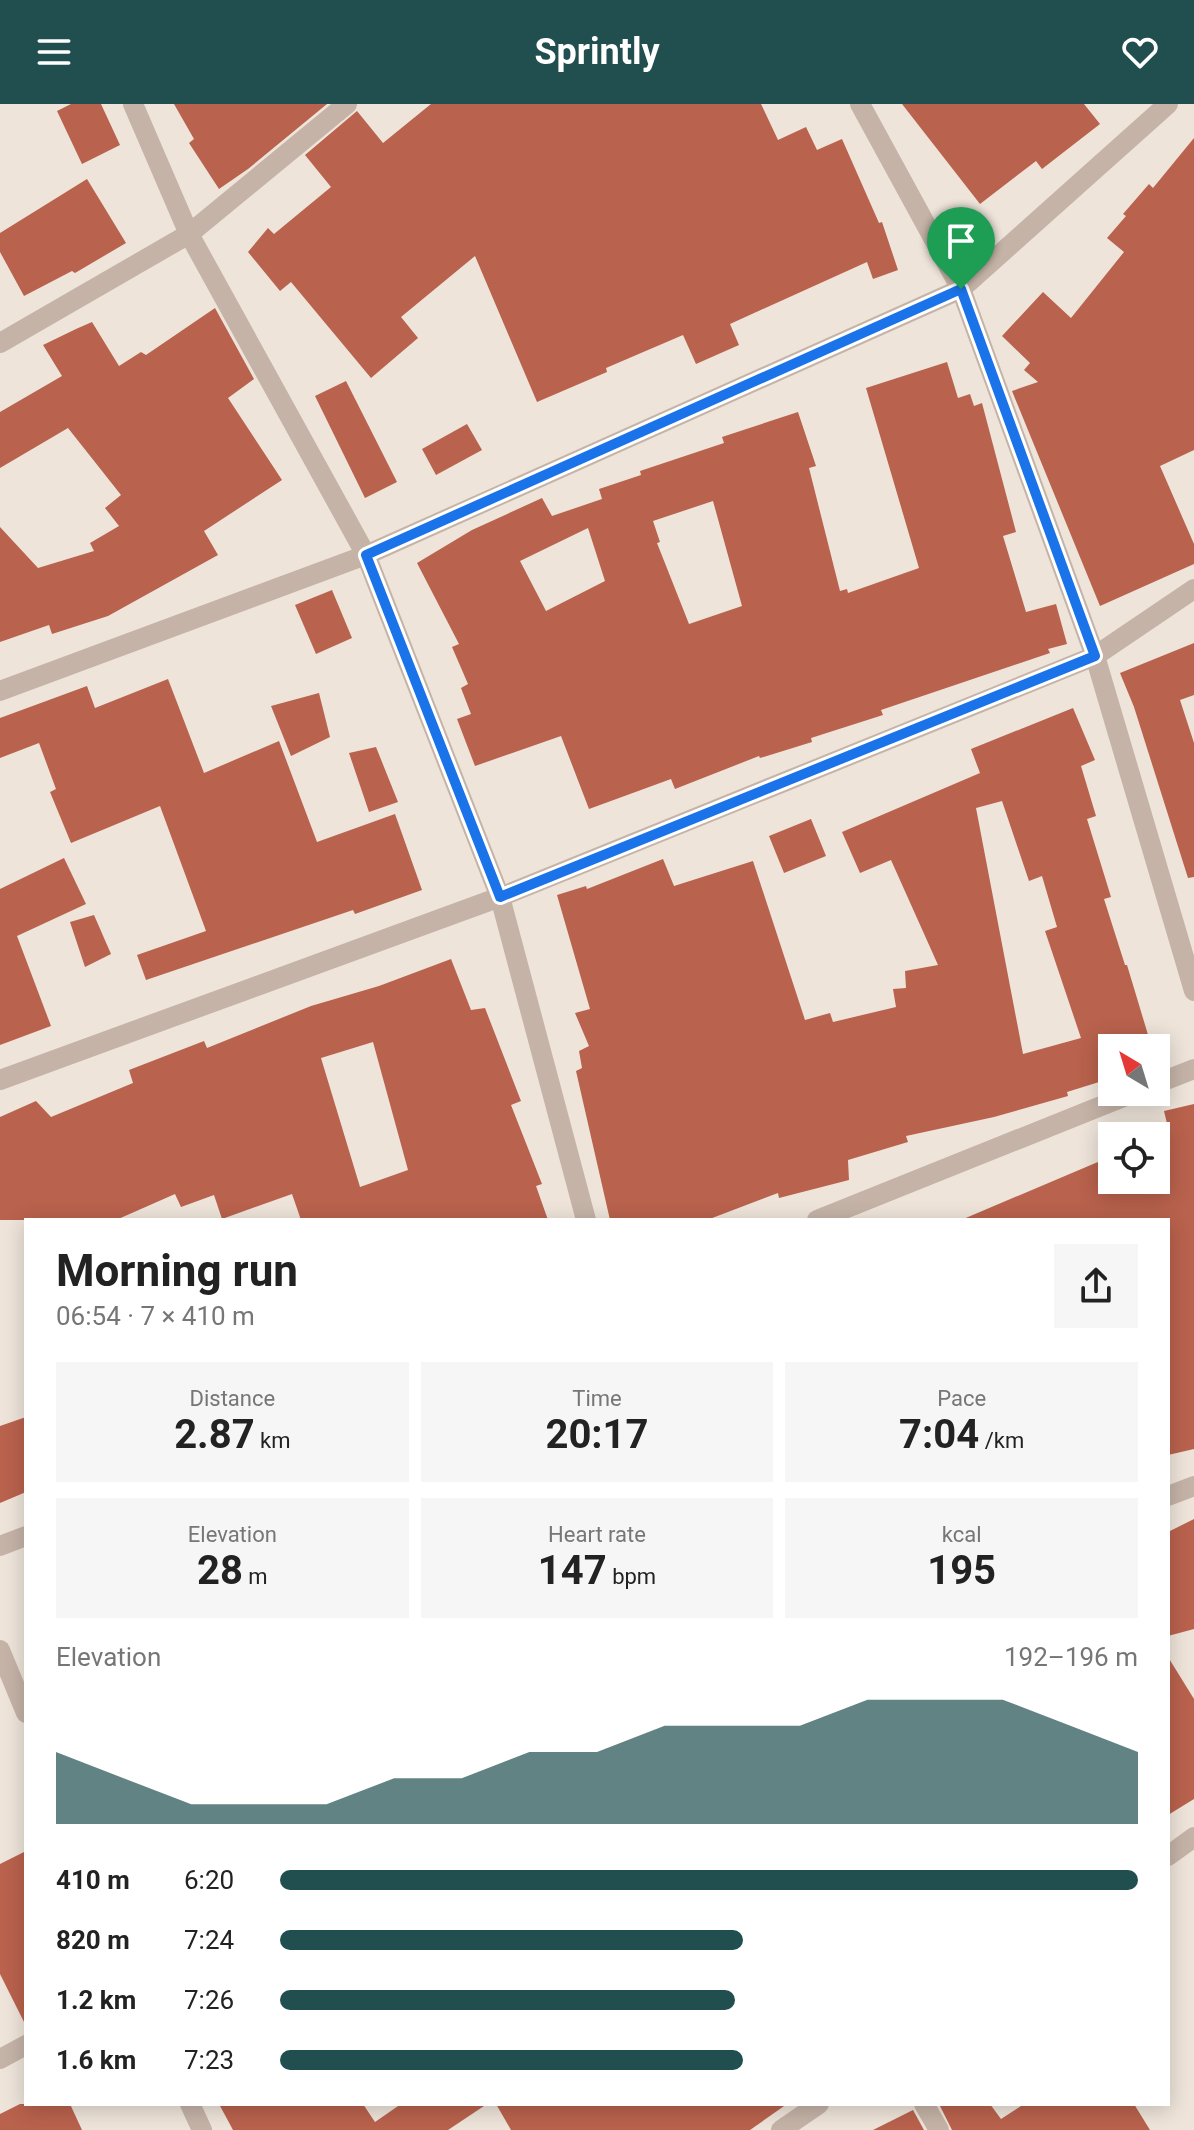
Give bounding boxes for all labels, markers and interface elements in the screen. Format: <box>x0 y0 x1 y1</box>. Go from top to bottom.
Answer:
icon: menu <box>32 30 76 74</box>
icon: heart <box>1118 30 1162 74</box>
text: Sprintly <box>534 31 660 73</box>
pin <box>927 207 995 289</box>
icon: arrive <box>939 219 983 263</box>
north arrow <box>1098 1034 1170 1106</box>
map controls <box>1098 1034 1170 1194</box>
button: locate <box>1098 1122 1170 1194</box>
button: share <box>1054 1244 1138 1328</box>
text: Morning run <box>56 1245 298 1297</box>
text: 06:54 · 7 × 410 m <box>56 1301 255 1331</box>
text: Distance <box>190 1386 275 1411</box>
text: Time <box>572 1386 622 1411</box>
text: Pace <box>937 1386 986 1411</box>
text: 2.87 <box>174 1411 255 1458</box>
text: 20:17 <box>545 1411 649 1458</box>
text: 7:04 <box>899 1411 979 1458</box>
text: km <box>255 1428 291 1453</box>
text: /km <box>979 1428 1024 1453</box>
text: Elevation <box>188 1522 277 1547</box>
text: Heart rate <box>548 1522 646 1547</box>
text: kcal <box>942 1522 982 1547</box>
text: 28 <box>197 1547 243 1594</box>
text: 147 <box>538 1547 607 1594</box>
text: 195 <box>927 1547 996 1594</box>
text: m <box>243 1564 268 1589</box>
text: bpm <box>607 1564 656 1589</box>
text: Elevation <box>56 1642 161 1672</box>
text: 192–196 m <box>1004 1642 1138 1672</box>
text: 410 m <box>56 1865 130 1895</box>
text: 6:20 <box>184 1865 234 1895</box>
text: 820 m <box>56 1925 130 1955</box>
text: 7:24 <box>184 1925 234 1955</box>
text: 1.2 km <box>56 1985 136 2015</box>
text: 7:26 <box>184 1985 234 2015</box>
text: 1.6 km <box>56 2045 136 2075</box>
text: 7:23 <box>184 2045 234 2075</box>

